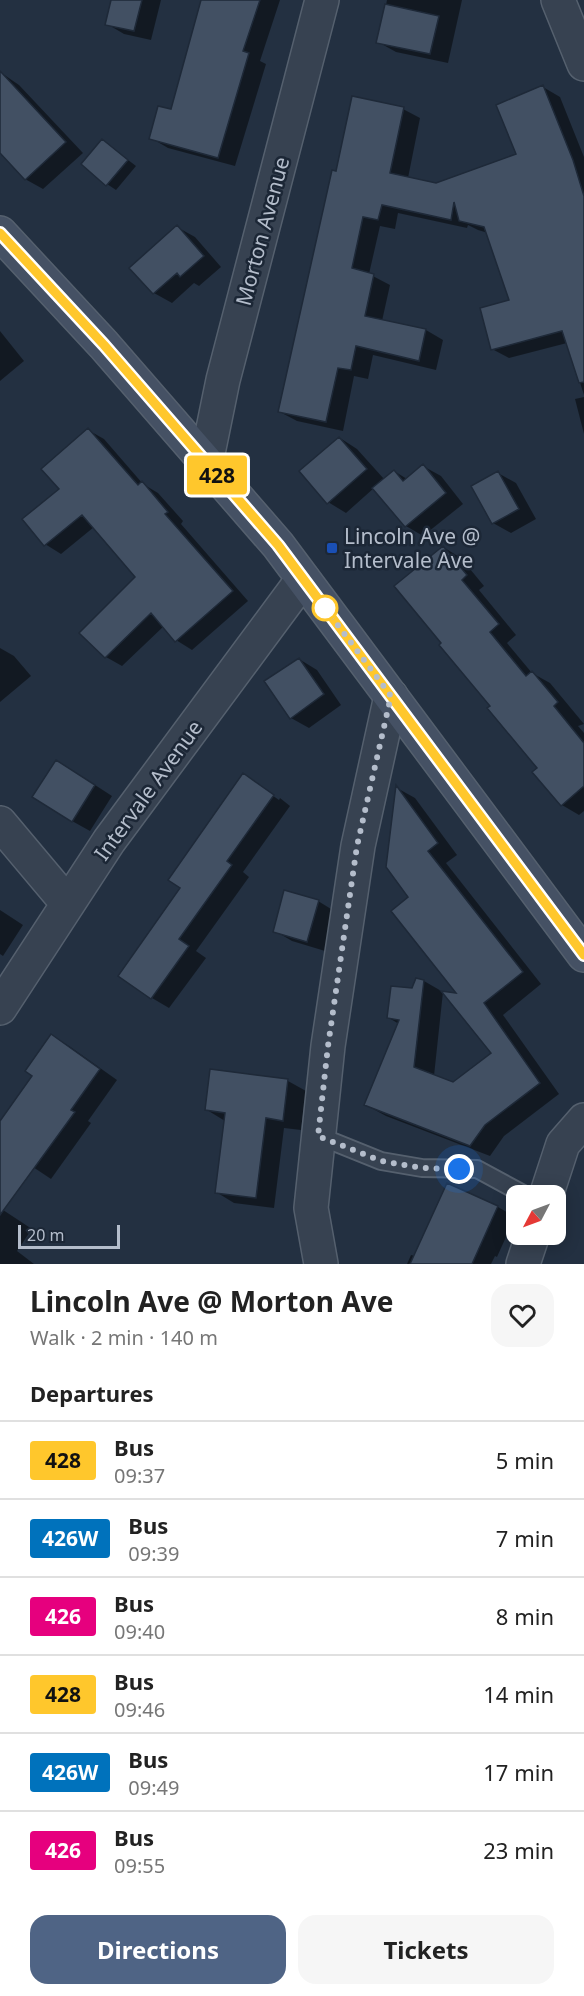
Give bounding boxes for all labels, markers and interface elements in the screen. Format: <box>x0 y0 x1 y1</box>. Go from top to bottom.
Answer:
street label: Morton Avenue <box>229 154 295 308</box>
line badge: 428 <box>182 456 252 494</box>
text: 428 <box>199 461 235 489</box>
place label: Lincoln Ave @ Intervale Ave <box>344 522 480 574</box>
marker: Lincoln Ave @ Intervale Ave <box>325 541 339 555</box>
unlabelled marker <box>312 595 338 621</box>
street label: Intervale Avenue <box>88 714 208 866</box>
your location <box>444 1154 474 1184</box>
north arrow <box>506 1185 566 1245</box>
map controls <box>506 1185 566 1245</box>
scale bar <box>18 1222 120 1250</box>
text: 20 m <box>27 1224 64 1246</box>
text: Lincoln Ave @ Morton Ave <box>30 1282 393 1320</box>
button: heart <box>491 1284 554 1347</box>
text: Walk · 2 min · 140 m <box>30 1324 218 1351</box>
text: Departures <box>30 1378 154 1408</box>
text: Bus <box>114 1432 154 1462</box>
text: 5 min <box>496 1445 554 1475</box>
text: 428 <box>45 1446 81 1474</box>
text: 09:37 <box>114 1462 165 1489</box>
text: Bus <box>128 1510 168 1540</box>
text: 7 min <box>496 1523 554 1553</box>
text: 426W <box>42 1524 98 1552</box>
text: 09:39 <box>128 1540 179 1567</box>
text: Bus <box>114 1588 154 1618</box>
text: 8 min <box>496 1601 554 1631</box>
text: 426 <box>45 1602 81 1630</box>
text: 09:40 <box>114 1618 165 1645</box>
text: Bus <box>114 1666 154 1696</box>
text: 14 min <box>483 1679 554 1709</box>
text: 428 <box>45 1680 81 1708</box>
text: 09:46 <box>114 1696 165 1723</box>
text: Bus <box>128 1744 168 1774</box>
text: 17 min <box>483 1757 554 1787</box>
text: 426W <box>42 1758 98 1786</box>
text: 09:49 <box>128 1774 179 1801</box>
text: Bus <box>114 1822 154 1852</box>
text: 23 min <box>483 1835 554 1865</box>
text: 426 <box>45 1836 81 1864</box>
text: 09:55 <box>114 1852 165 1879</box>
button: Directions <box>30 1915 286 1984</box>
button: Tickets <box>298 1915 554 1984</box>

